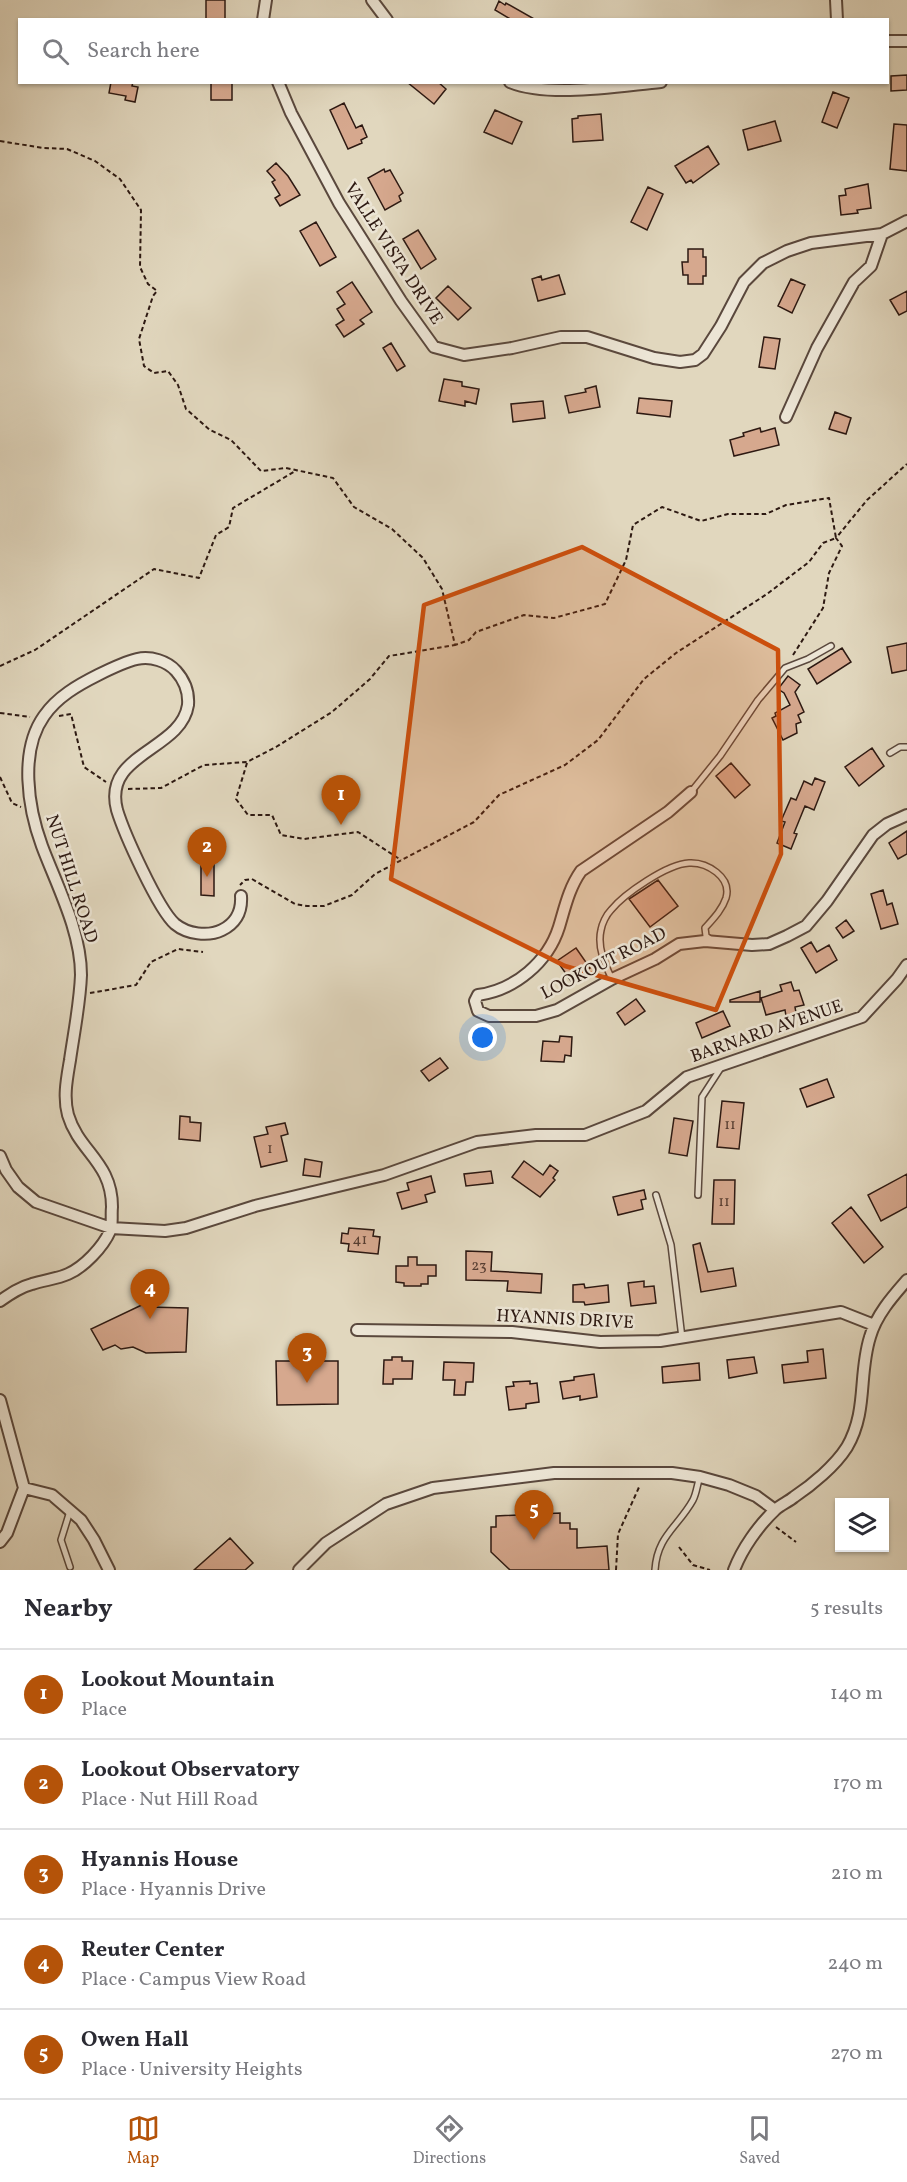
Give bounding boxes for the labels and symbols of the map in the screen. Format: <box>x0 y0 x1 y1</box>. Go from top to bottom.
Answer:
street label: VALLE VISTA DRIVE <box>338 178 449 330</box>
pin: 1 <box>322 776 360 825</box>
street label: NUT HILL ROAD <box>38 812 104 946</box>
pin: 2 <box>188 828 226 877</box>
street label: LOOKOUT ROAD <box>537 922 671 1006</box>
street label: BARNARD AVENUE <box>687 994 847 1070</box>
your location <box>468 1023 497 1052</box>
house number: 11 <box>724 1115 736 1136</box>
house number: 1 <box>267 1139 273 1160</box>
house number: 11 <box>718 1192 730 1213</box>
house number: 41 <box>353 1230 367 1251</box>
house number: 23 <box>471 1256 487 1277</box>
pin: 4 <box>130 1270 170 1319</box>
street label: HYANNIS DRIVE <box>495 1304 635 1336</box>
pin: 3 <box>288 1334 326 1383</box>
pin: 5 <box>514 1490 554 1540</box>

